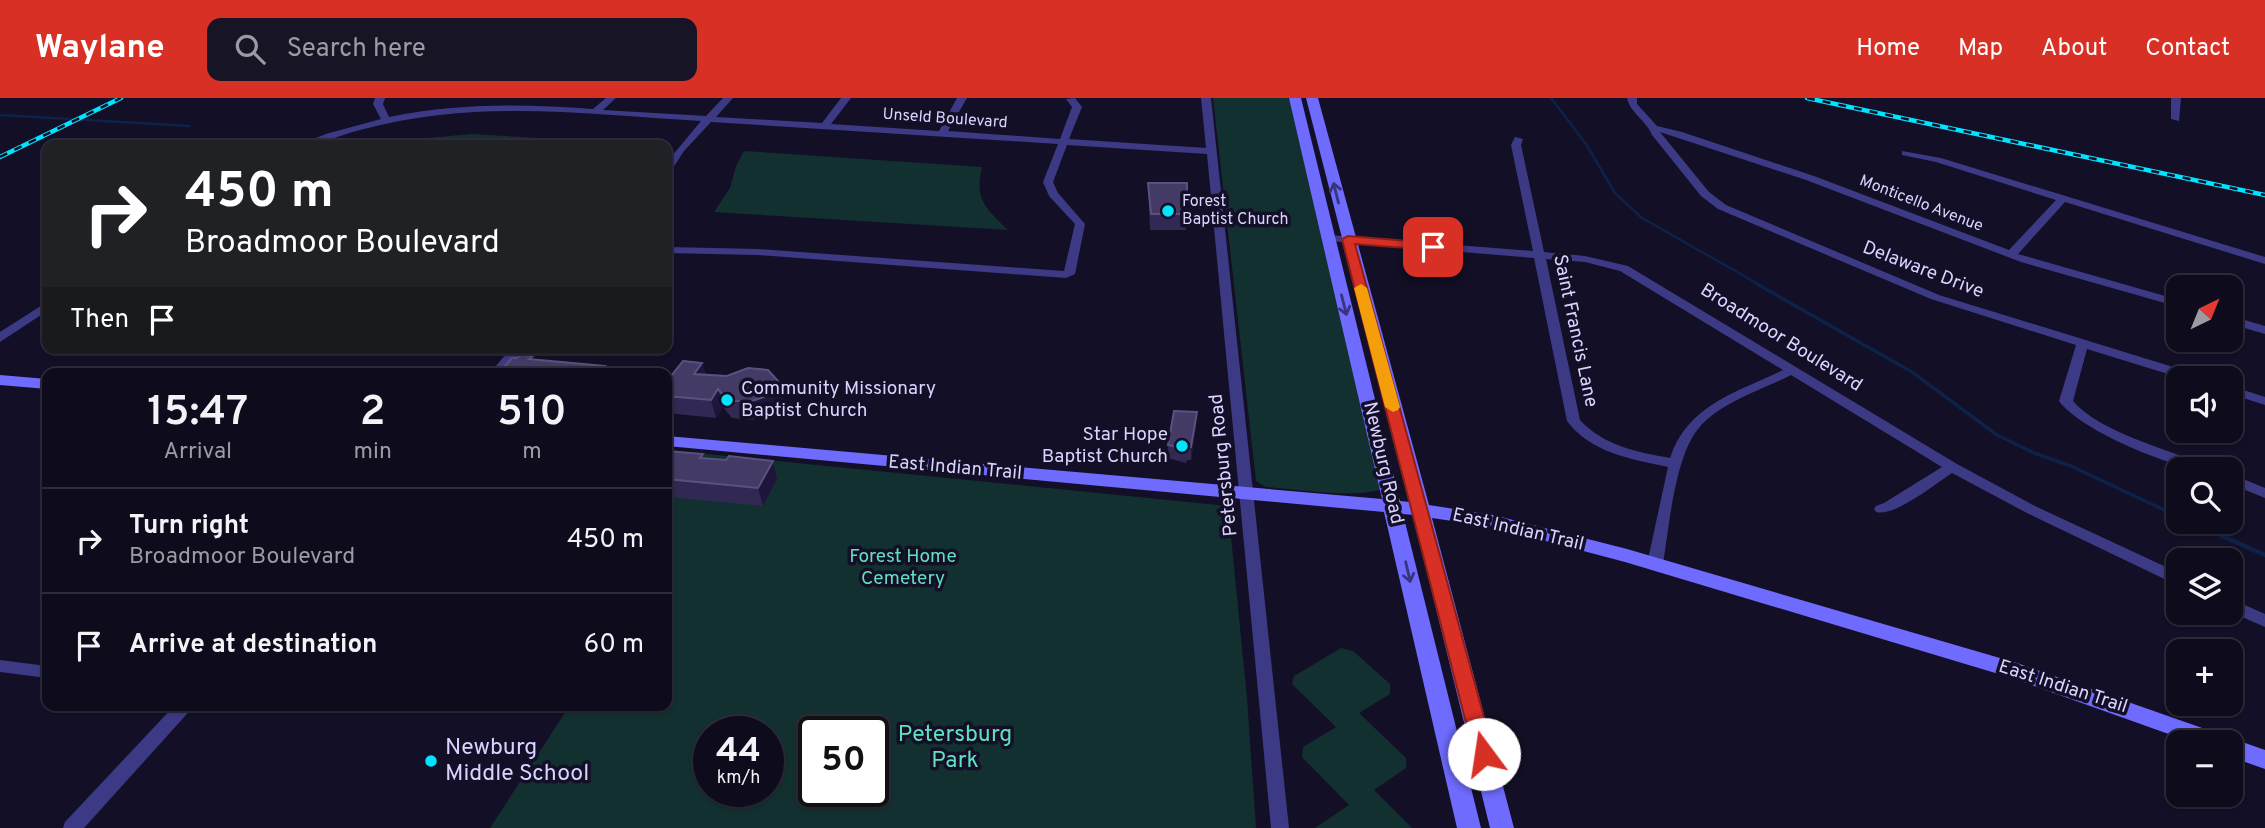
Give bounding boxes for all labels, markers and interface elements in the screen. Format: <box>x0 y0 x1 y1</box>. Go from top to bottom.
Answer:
search box <box>207 18 697 81</box>
text: Waylane <box>35 28 165 70</box>
icon: search <box>231 30 269 68</box>
text: Search here <box>287 33 426 66</box>
text: Home <box>1856 34 1920 64</box>
text: Map <box>1958 34 2003 64</box>
text: About <box>2041 34 2107 64</box>
text: Contact <box>2145 34 2230 64</box>
street label: Unseld Boulevard <box>882 105 1008 133</box>
text: 450 m <box>185 163 334 225</box>
icon: right <box>70 168 161 259</box>
street label: Monticello Avenue <box>1856 171 1986 237</box>
one-way arrow <box>1329 182 1342 205</box>
place label: Forest Baptist Church <box>1182 192 1288 230</box>
marker: Forest Baptist Church <box>1160 203 1176 219</box>
pin <box>1403 217 1463 277</box>
text: Broadmoor Boulevard <box>185 224 500 264</box>
icon: arrive <box>1414 228 1452 266</box>
street label: Delaware Drive <box>1859 236 1987 304</box>
street label: Saint Francis Lane <box>1547 252 1603 410</box>
north arrow <box>2166 275 2244 352</box>
map controls <box>2166 275 2243 807</box>
street label: Broadmoor Boulevard <box>1695 278 1867 398</box>
one-way arrow <box>1338 293 1351 316</box>
icon: arrive <box>143 301 181 339</box>
text: Then <box>70 304 129 337</box>
button: sound <box>2166 366 2243 443</box>
place label: Community Missionary Baptist Church <box>741 377 936 423</box>
text: 15:47 <box>147 387 248 440</box>
text: 2 <box>360 387 386 440</box>
text: 510 <box>497 387 567 440</box>
marker: Community Missionary Baptist Church <box>719 392 735 408</box>
street label: Petersburg Road <box>1205 393 1243 537</box>
street label: Newburg Road <box>1357 400 1409 526</box>
place label: Star Hope Baptist Church <box>1042 423 1168 469</box>
text: Arrival <box>164 438 232 467</box>
text: min <box>354 438 392 467</box>
text: m <box>522 438 542 467</box>
marker: Star Hope Baptist Church <box>1174 438 1190 454</box>
street label: East Indian Trail <box>887 450 1023 486</box>
button: search <box>2166 457 2243 534</box>
street label: East Indian Trail <box>1450 503 1586 557</box>
text: Turn right <box>129 510 249 543</box>
icon: right <box>70 522 108 560</box>
text: 450 m <box>567 524 644 557</box>
text: Broadmoor Boulevard <box>129 543 355 572</box>
park label: Forest Home Cemetery <box>849 545 957 591</box>
button: layers <box>2166 548 2243 625</box>
one-way arrow <box>1402 560 1416 583</box>
icon: arrive <box>70 627 108 665</box>
text: Arrive at destination <box>129 629 377 662</box>
text: 60 m <box>584 629 644 662</box>
button: + <box>2166 639 2243 716</box>
street label: East Indian Trail <box>1995 655 2131 719</box>
speed limit sign: 50 <box>798 716 889 807</box>
position arrow <box>1447 717 1521 791</box>
park label: Petersburg Park <box>898 721 1012 776</box>
text: 44 <box>716 730 761 774</box>
button: − <box>2166 730 2243 807</box>
place label: Newburg Middle School <box>445 734 589 789</box>
marker: Newburg Middle School <box>423 753 439 769</box>
text: km/h <box>717 767 760 790</box>

